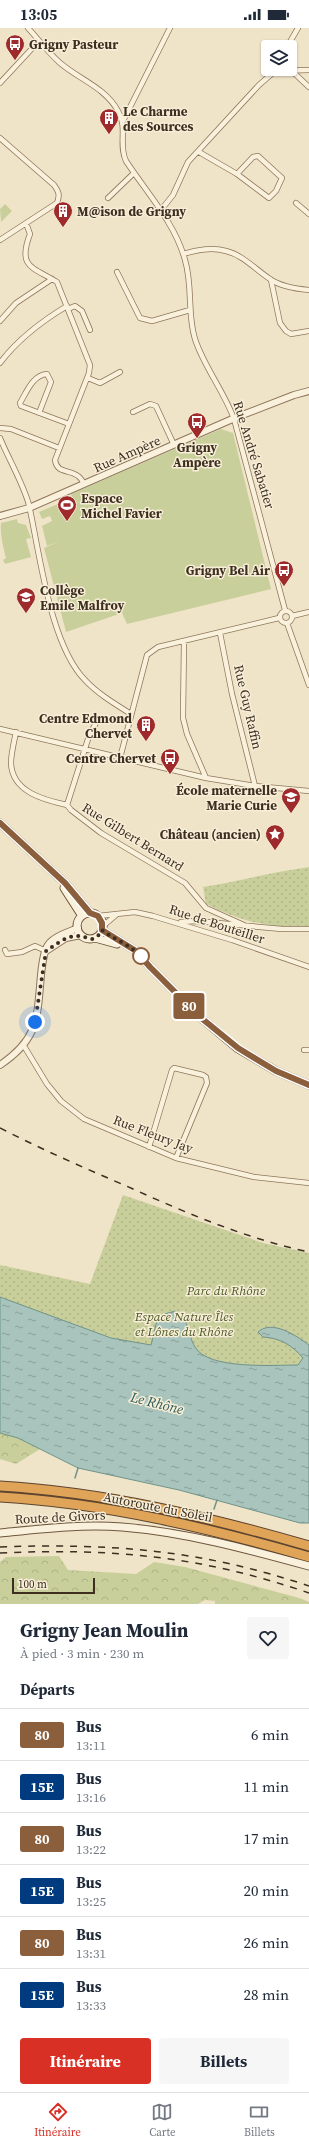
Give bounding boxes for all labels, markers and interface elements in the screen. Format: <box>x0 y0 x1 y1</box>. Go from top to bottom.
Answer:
text: 13:05 <box>20 4 57 25</box>
bus stop icon: Grigny Pasteur <box>4 33 26 61</box>
place label: Grigny Pasteur <box>29 36 119 53</box>
map controls <box>261 40 297 76</box>
button: layers <box>261 40 297 76</box>
place label: Le Charme des Sources <box>123 103 194 135</box>
building icon: Le Charme des Sources <box>98 107 120 135</box>
building icon: M@ison de Grigny <box>52 200 74 228</box>
place label: M@ison de Grigny <box>77 203 186 220</box>
street label: Rue André Sabatier <box>230 399 279 511</box>
bus stop icon: Grigny Ampère <box>186 411 208 439</box>
street label: Rue Ampère <box>91 431 164 476</box>
place label: Grigny Ampère <box>173 439 221 471</box>
place label: Espace Michel Favier <box>81 490 163 522</box>
sports icon: Espace Michel Favier <box>56 494 78 522</box>
bus stop icon: Grigny Bel Air <box>273 559 295 587</box>
place label: Grigny Bel Air <box>186 562 271 579</box>
place label: Collège Emile Malfroy <box>40 582 125 614</box>
school or university icon: Collège Emile Malfroy <box>15 586 37 614</box>
street label: Rue Guy Raffin <box>230 663 266 751</box>
place label: Centre Edmond Chervet <box>39 710 132 742</box>
building icon: Centre Edmond Chervet <box>135 714 157 742</box>
bus stop icon: Centre Chervet <box>159 747 181 775</box>
place label: Centre Chervet <box>66 750 156 767</box>
place label: École maternelle Marie Curie <box>176 782 277 814</box>
school or university icon: École maternelle Marie Curie <box>280 786 302 814</box>
street label: Rue Gilbert Bernard <box>79 799 187 875</box>
place icon: Château (ancien) <box>264 823 286 851</box>
place label: Château (ancien) <box>160 826 261 843</box>
street label: Rue de Bouteiller <box>167 900 268 948</box>
unlabelled marker <box>132 947 150 965</box>
line badge: 80 <box>171 993 207 1019</box>
text: 80 <box>181 996 197 1016</box>
your location <box>25 1012 45 1032</box>
street label: Rue Fleury Jay <box>111 1111 196 1157</box>
park label: Parc du Rhône <box>186 1282 266 1299</box>
park label: Espace Nature Îles et Lônes du Rhône <box>134 1308 234 1340</box>
water label: Le Rhône <box>128 1387 186 1419</box>
street label: Autoroute du Soleil <box>102 1488 214 1526</box>
street label: Route de Givors <box>14 1506 106 1528</box>
scale bar <box>12 1576 95 1595</box>
text: 100 m <box>18 1577 47 1592</box>
text: Grigny Jean Moulin <box>20 1617 189 1643</box>
button: heart <box>247 1617 289 1659</box>
text: À pied · 3 min · 230 m <box>20 1645 144 1662</box>
text: Départs <box>20 1679 75 1700</box>
text: Bus <box>76 1716 102 1737</box>
text: 6 min <box>251 1724 289 1745</box>
text: 80 <box>34 1725 50 1745</box>
text: 13:11 <box>76 1737 106 1754</box>
text: Bus <box>76 1768 102 1789</box>
text: 11 min <box>243 1776 289 1797</box>
text: 15E <box>30 1777 54 1797</box>
text: 13:16 <box>76 1789 106 1806</box>
text: Bus <box>76 1820 102 1841</box>
text: 17 min <box>243 1828 289 1849</box>
text: 80 <box>34 1829 50 1849</box>
text: 13:22 <box>76 1841 106 1858</box>
text: Bus <box>76 1872 102 1893</box>
text: 20 min <box>243 1880 289 1901</box>
text: 15E <box>30 1881 54 1901</box>
text: 13:25 <box>76 1893 106 1910</box>
text: Bus <box>76 1924 102 1945</box>
text: 26 min <box>243 1932 289 1953</box>
text: 80 <box>34 1933 50 1953</box>
text: 13:31 <box>76 1945 106 1962</box>
text: Bus <box>76 1976 102 1997</box>
text: 28 min <box>243 1984 289 2005</box>
text: 15E <box>30 1985 54 2005</box>
text: 13:33 <box>76 1997 106 2014</box>
button: Itinéraire <box>20 2038 151 2084</box>
button: Billets <box>159 2038 289 2084</box>
tab: Itinéraire <box>34 2101 81 2140</box>
tab: Carte <box>149 2101 176 2140</box>
tab: Billets <box>244 2101 275 2140</box>

